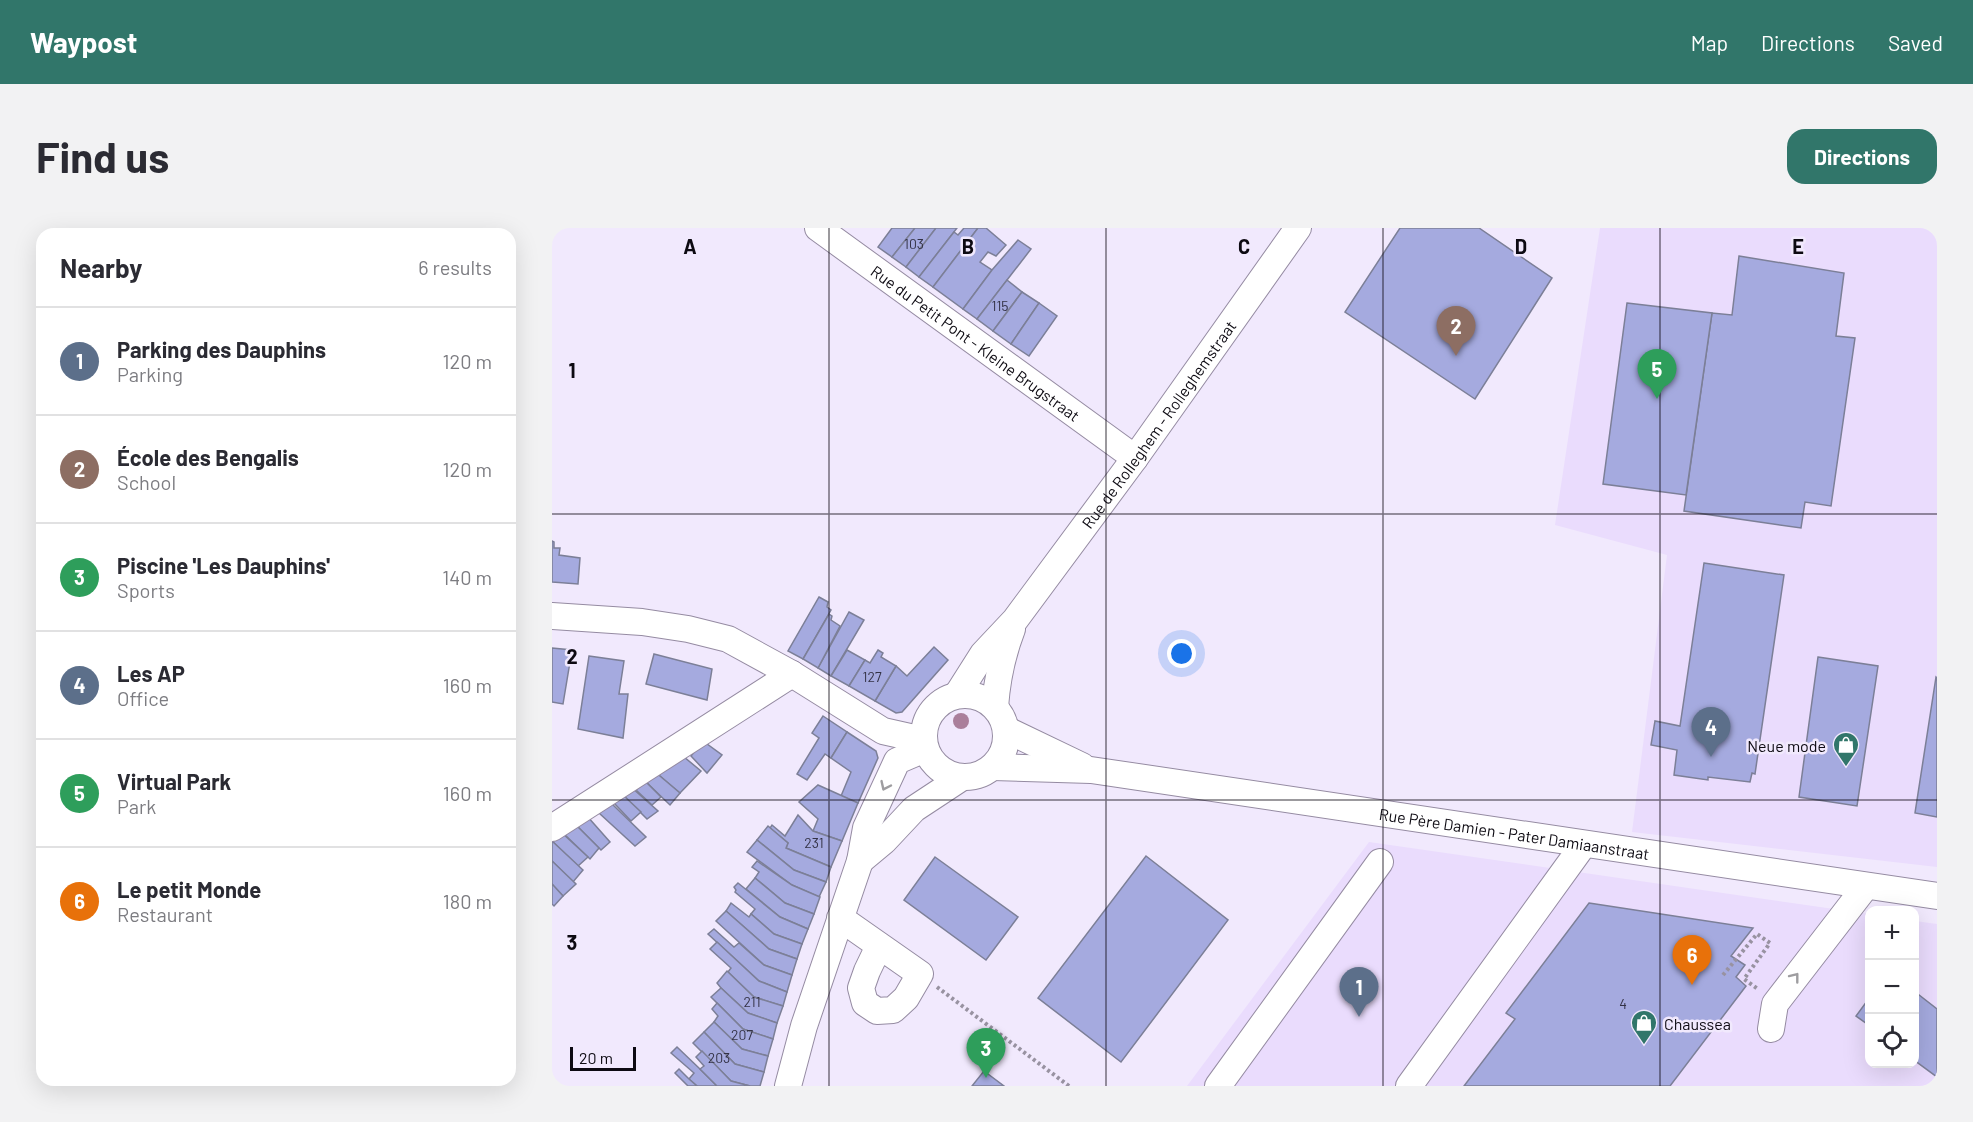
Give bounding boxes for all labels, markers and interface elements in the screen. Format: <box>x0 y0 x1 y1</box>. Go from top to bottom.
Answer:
text: Waypost <box>30 25 137 59</box>
text: Map <box>1691 30 1728 55</box>
text: Directions <box>1761 30 1855 55</box>
text: Saved <box>1888 30 1943 55</box>
button: Directions <box>1787 129 1937 184</box>
text: Find us <box>36 131 169 181</box>
text: A <box>683 234 697 258</box>
text: B <box>962 234 974 258</box>
text: C <box>1238 234 1250 258</box>
text: D <box>1515 234 1527 258</box>
text: E <box>1792 234 1804 258</box>
house number: 103 <box>904 235 924 252</box>
text: Nearby <box>60 252 142 283</box>
text: 6 results <box>418 255 492 279</box>
street label: Rue du Petit Pont - Kleine Brugstraat <box>868 261 1084 424</box>
house number: 115 <box>991 297 1009 314</box>
pin: 2 <box>1436 306 1476 356</box>
street label: Rue de Rolleghem - Rolleghemstraat <box>1077 316 1239 532</box>
text: Parking des Dauphins <box>117 336 326 362</box>
text: 1 <box>76 349 83 373</box>
text: 120 m <box>442 349 492 373</box>
pin: 5 <box>1638 350 1676 399</box>
text: 1 <box>568 358 576 382</box>
text: Parking <box>117 362 183 386</box>
text: École des Bengalis <box>117 444 299 470</box>
text: 2 <box>74 457 85 481</box>
text: 120 m <box>442 457 492 481</box>
text: School <box>117 470 176 494</box>
text: Piscine 'Les Dauphins' <box>117 552 330 578</box>
text: 3 <box>74 565 85 589</box>
text: 140 m <box>442 565 492 589</box>
text: Sports <box>117 578 175 602</box>
your location <box>1167 639 1196 668</box>
text: 2 <box>566 644 578 668</box>
text: Les AP <box>117 660 185 686</box>
house number: 127 <box>862 668 882 685</box>
text: 4 <box>73 673 86 697</box>
text: 160 m <box>443 673 492 697</box>
text: Office <box>117 686 169 710</box>
pin: 4 <box>1692 708 1730 757</box>
shop icon: Neue mode <box>1831 730 1861 768</box>
place label: Neue mode <box>1747 736 1826 755</box>
text: Virtual Park <box>117 768 231 794</box>
one-way arrow <box>880 780 892 791</box>
text: 5 <box>74 781 85 805</box>
text: 160 m <box>443 781 492 805</box>
text: Park <box>117 794 156 818</box>
street label: Rue Père Damien - Pater Damiaanstraat <box>1378 804 1651 863</box>
house number: 231 <box>804 834 824 851</box>
text: Le petit Monde <box>117 876 261 902</box>
text: 6 <box>74 889 85 913</box>
text: 180 m <box>443 889 492 913</box>
text: Restaurant <box>117 902 213 926</box>
map controls <box>1865 906 1919 1068</box>
button: + <box>1865 906 1919 960</box>
text: 3 <box>567 930 577 954</box>
pin: 6 <box>1672 936 1712 985</box>
button: − <box>1865 960 1919 1014</box>
pin: 1 <box>1340 968 1378 1017</box>
one-way arrow <box>1787 973 1798 984</box>
house number: 211 <box>743 993 761 1010</box>
house number: 4 <box>1619 995 1627 1012</box>
shop icon: Chaussea <box>1629 1008 1659 1046</box>
place label: Chaussea <box>1664 1014 1731 1033</box>
button: locate <box>1865 1014 1919 1068</box>
house number: 207 <box>731 1026 753 1043</box>
pin: 3 <box>966 1028 1006 1078</box>
scale bar <box>570 1044 636 1072</box>
text: 20 m <box>579 1048 613 1067</box>
house number: 203 <box>708 1049 730 1066</box>

